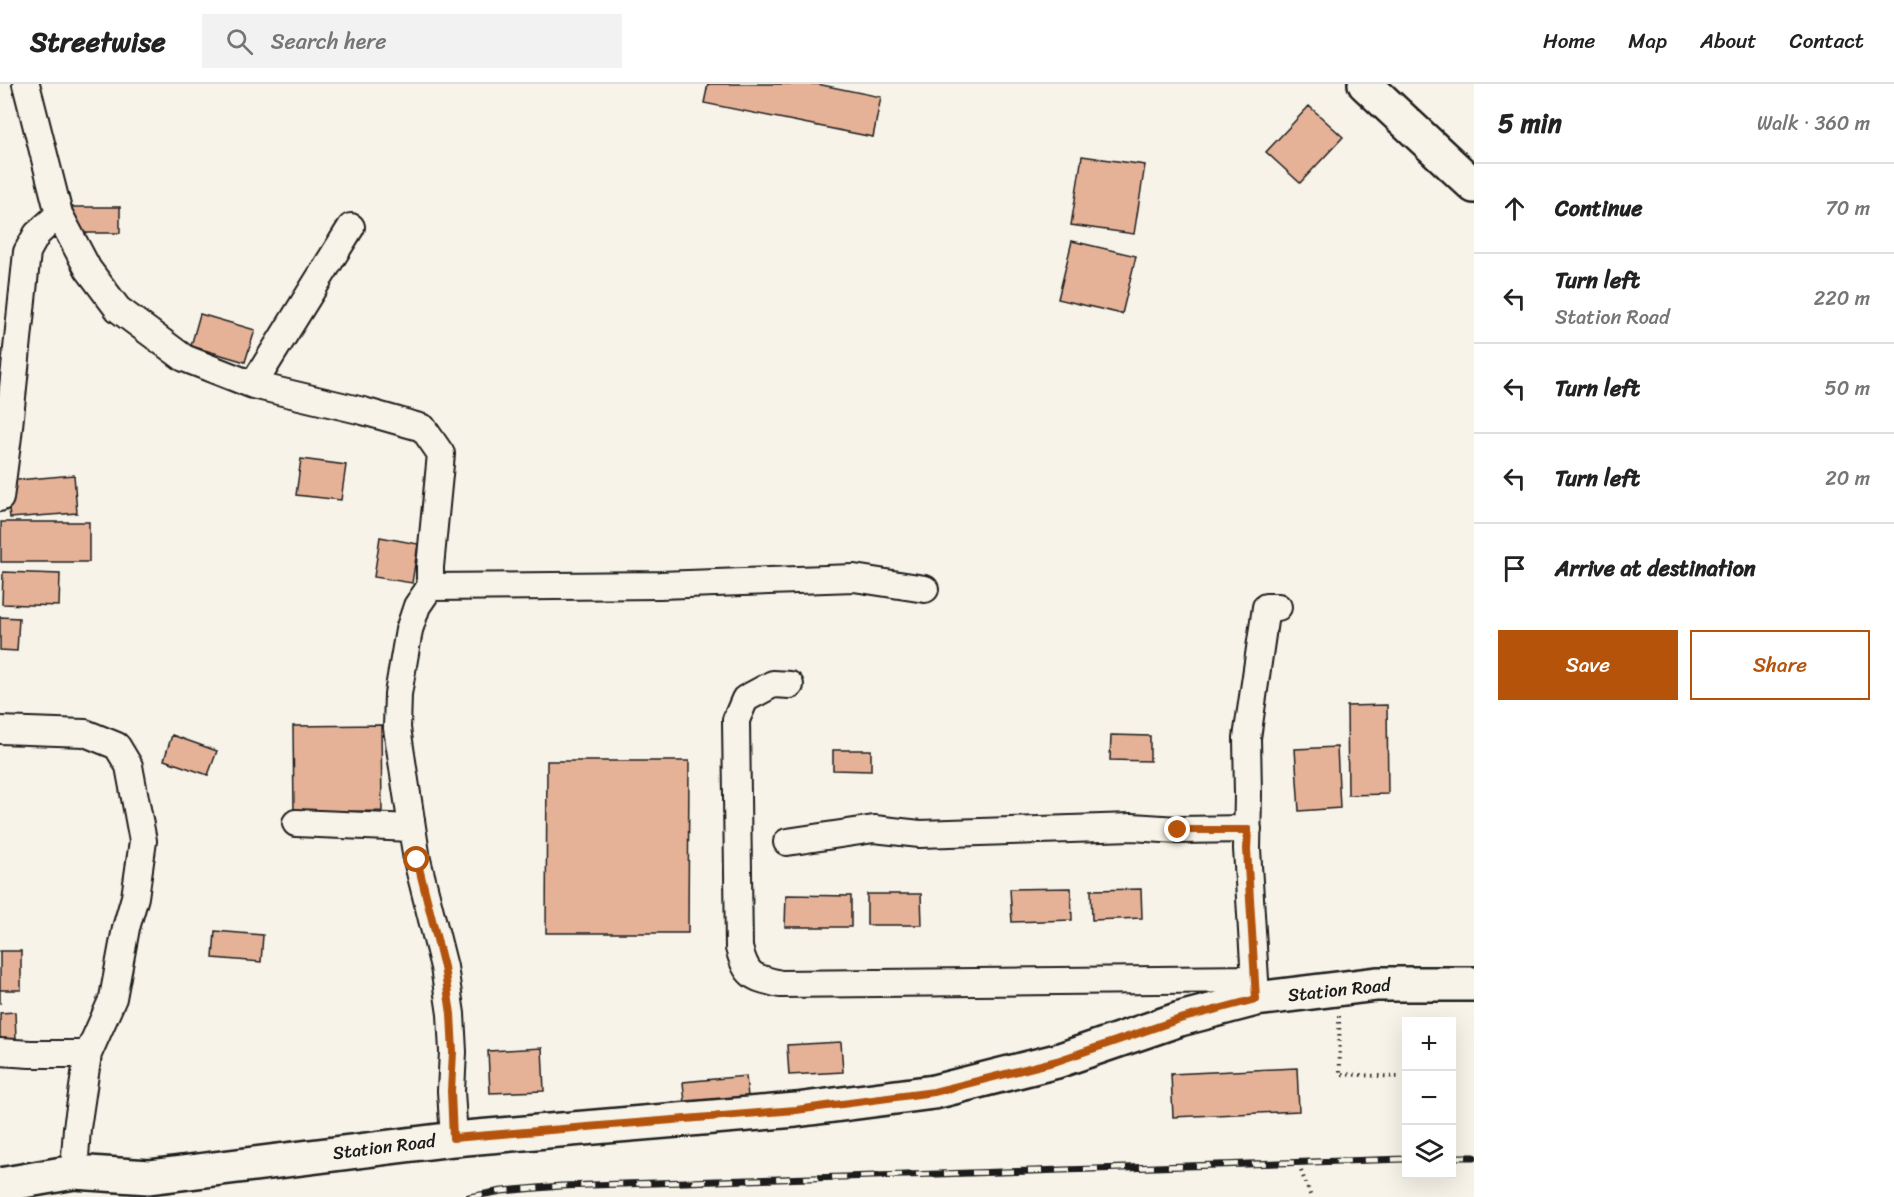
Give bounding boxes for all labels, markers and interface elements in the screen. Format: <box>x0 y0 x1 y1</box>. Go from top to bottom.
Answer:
search box <box>202 14 622 68</box>
text: Streetwise <box>30 17 166 66</box>
text: Search here <box>271 22 387 61</box>
text: Home <box>1543 22 1595 60</box>
text: Map <box>1628 22 1667 60</box>
text: About <box>1700 22 1757 60</box>
text: Contact <box>1790 22 1864 60</box>
icon: search <box>223 25 256 58</box>
text: 5 min <box>1498 100 1562 146</box>
text: Walk · 360 m <box>1757 106 1870 141</box>
text: Continue <box>1555 189 1643 228</box>
text: 70 m <box>1825 191 1870 226</box>
icon: ahead <box>1498 192 1531 225</box>
text: Turn left <box>1555 261 1640 300</box>
text: 220 m <box>1814 281 1870 316</box>
icon: left <box>1498 282 1531 315</box>
text: Station Road <box>1555 300 1669 335</box>
text: Turn left <box>1555 369 1640 408</box>
text: 50 m <box>1825 371 1870 406</box>
icon: left <box>1498 372 1531 405</box>
text: Turn left <box>1555 459 1640 498</box>
text: 20 m <box>1825 461 1870 496</box>
icon: left <box>1498 462 1531 495</box>
text: Arrive at destination <box>1555 549 1756 588</box>
icon: arrive <box>1498 552 1531 585</box>
button: Save <box>1498 630 1678 700</box>
button: Share <box>1690 630 1870 700</box>
route end <box>1164 816 1190 842</box>
route start <box>403 846 429 872</box>
street label: Station Road <box>1286 969 1393 1011</box>
map controls <box>1402 1017 1456 1179</box>
button: + <box>1402 1017 1456 1071</box>
button: − <box>1402 1071 1456 1125</box>
street label: Station Road <box>331 1125 439 1169</box>
button: layers <box>1402 1125 1456 1179</box>

